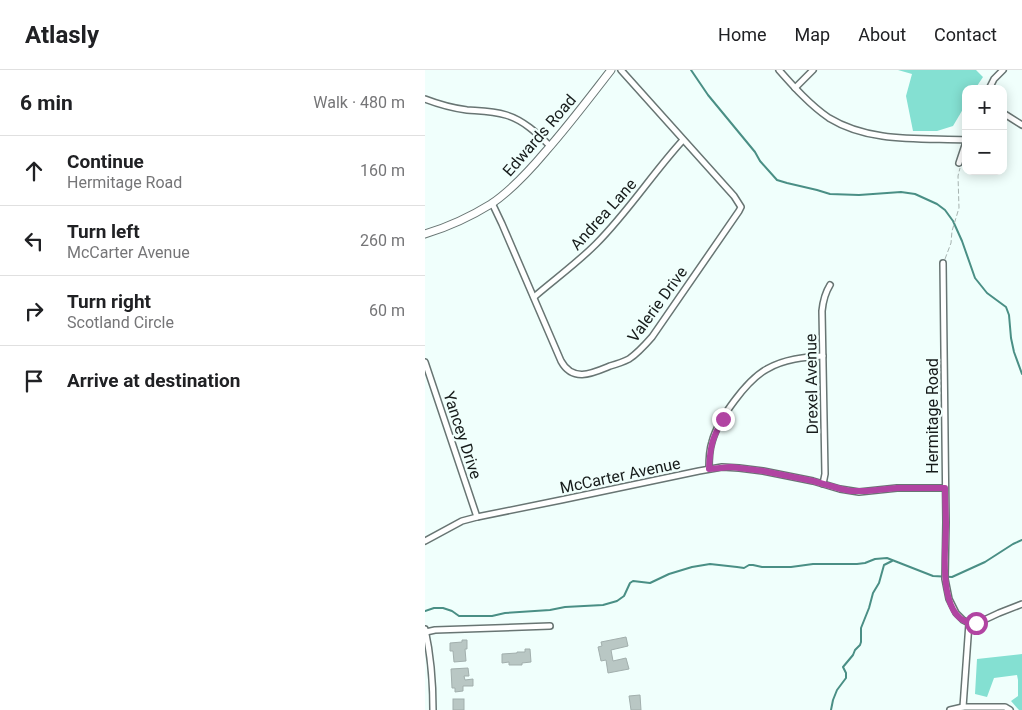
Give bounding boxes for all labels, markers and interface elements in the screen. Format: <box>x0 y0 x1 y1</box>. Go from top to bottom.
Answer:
text: Atlasly <box>25 21 99 49</box>
text: Home <box>718 24 767 45</box>
text: Map <box>795 24 830 45</box>
text: About <box>858 24 906 45</box>
text: Contact <box>934 24 997 45</box>
map controls <box>962 85 1007 175</box>
button: + <box>962 85 1007 130</box>
text: 6 min <box>20 91 73 115</box>
street label: Edwards Road <box>499 91 580 180</box>
text: Walk · 480 m <box>313 93 405 112</box>
button: − <box>962 130 1007 175</box>
text: Continue <box>67 150 144 173</box>
icon: ahead <box>20 157 48 185</box>
text: 160 m <box>360 161 405 180</box>
text: Hermitage Road <box>67 173 182 192</box>
street label: Andrea Lane <box>566 175 640 254</box>
text: Turn left <box>67 220 140 243</box>
icon: left <box>20 227 48 255</box>
text: 260 m <box>360 231 405 250</box>
text: McCarter Avenue <box>67 243 190 262</box>
street label: Valerie Drive <box>624 263 691 346</box>
text: Turn right <box>67 290 151 313</box>
icon: right <box>20 297 48 325</box>
text: 60 m <box>369 301 405 320</box>
text: Scotland Circle <box>67 313 174 332</box>
street label: Drexel Avenue <box>801 333 822 435</box>
street label: Hermitage Road <box>923 358 942 474</box>
icon: arrive <box>20 367 48 395</box>
text: Arrive at destination <box>67 369 240 392</box>
street label: Yancey Drive <box>439 389 486 481</box>
route end <box>712 408 735 431</box>
street label: McCarter Avenue <box>558 453 682 498</box>
route start <box>965 612 988 635</box>

